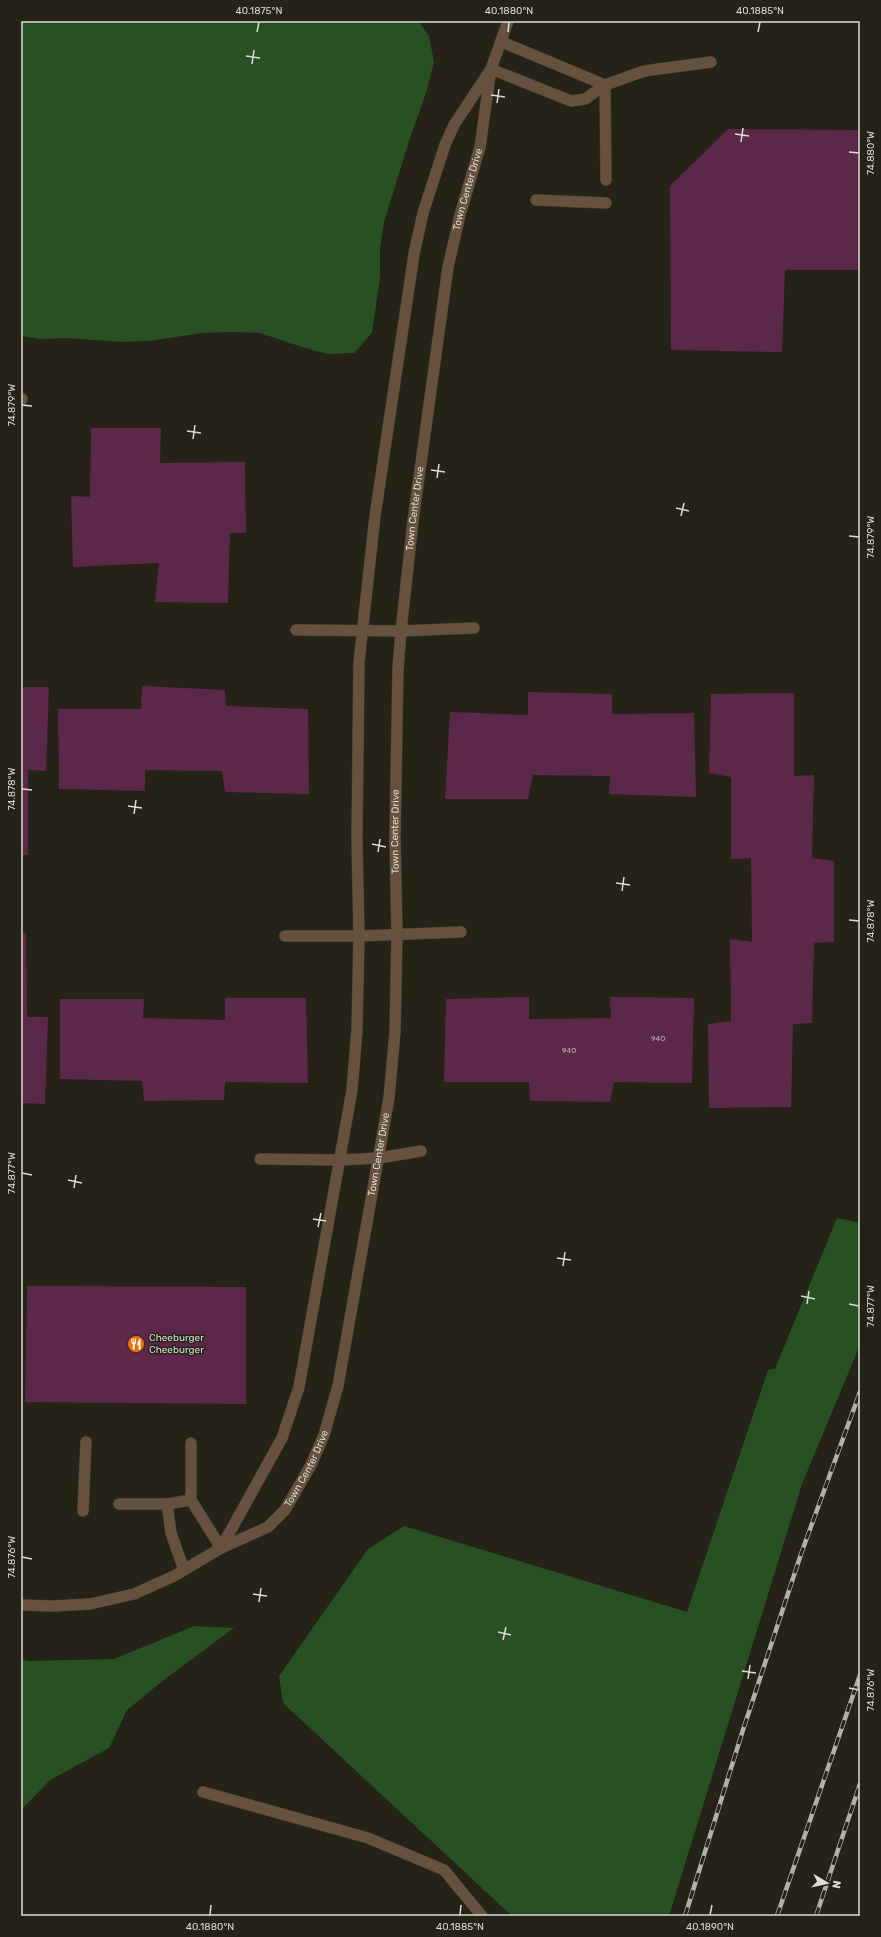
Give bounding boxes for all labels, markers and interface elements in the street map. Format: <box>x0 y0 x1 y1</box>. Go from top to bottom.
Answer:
text: 40.1875°N <box>236 5 282 17</box>
text: 40.1880°N <box>485 5 533 17</box>
text: 40.1885°N <box>736 5 784 17</box>
text: 74.880°W <box>865 131 877 175</box>
street label: Town Center Drive <box>451 147 485 232</box>
text: 74.879°W <box>6 384 18 426</box>
street label: Town Center Drive <box>404 465 427 551</box>
text: 74.879°W <box>865 516 877 558</box>
text: 74.878°W <box>6 767 18 811</box>
street label: Town Center Drive <box>389 789 402 874</box>
text: 74.878°W <box>865 899 877 943</box>
house number: 940 <box>651 1034 665 1043</box>
house number: 940 <box>562 1046 576 1055</box>
street label: Town Center Drive <box>366 1111 392 1197</box>
text: 74.877°W <box>6 1152 18 1194</box>
text: 74.877°W <box>865 1285 877 1327</box>
place label: Cheeburger Cheeburger <box>149 1332 204 1356</box>
restaurant icon: Cheeburger Cheeburger <box>126 1334 146 1354</box>
street label: Town Center Drive <box>282 1429 331 1509</box>
text: 74.876°W <box>6 1536 18 1578</box>
text: 74.876°W <box>865 1669 877 1711</box>
north arrow <box>807 1863 847 1903</box>
text: N <box>829 1880 843 1889</box>
text: 40.1880°N <box>186 1921 234 1933</box>
text: 40.1885°N <box>436 1921 484 1933</box>
text: 40.1890°N <box>686 1921 734 1933</box>

